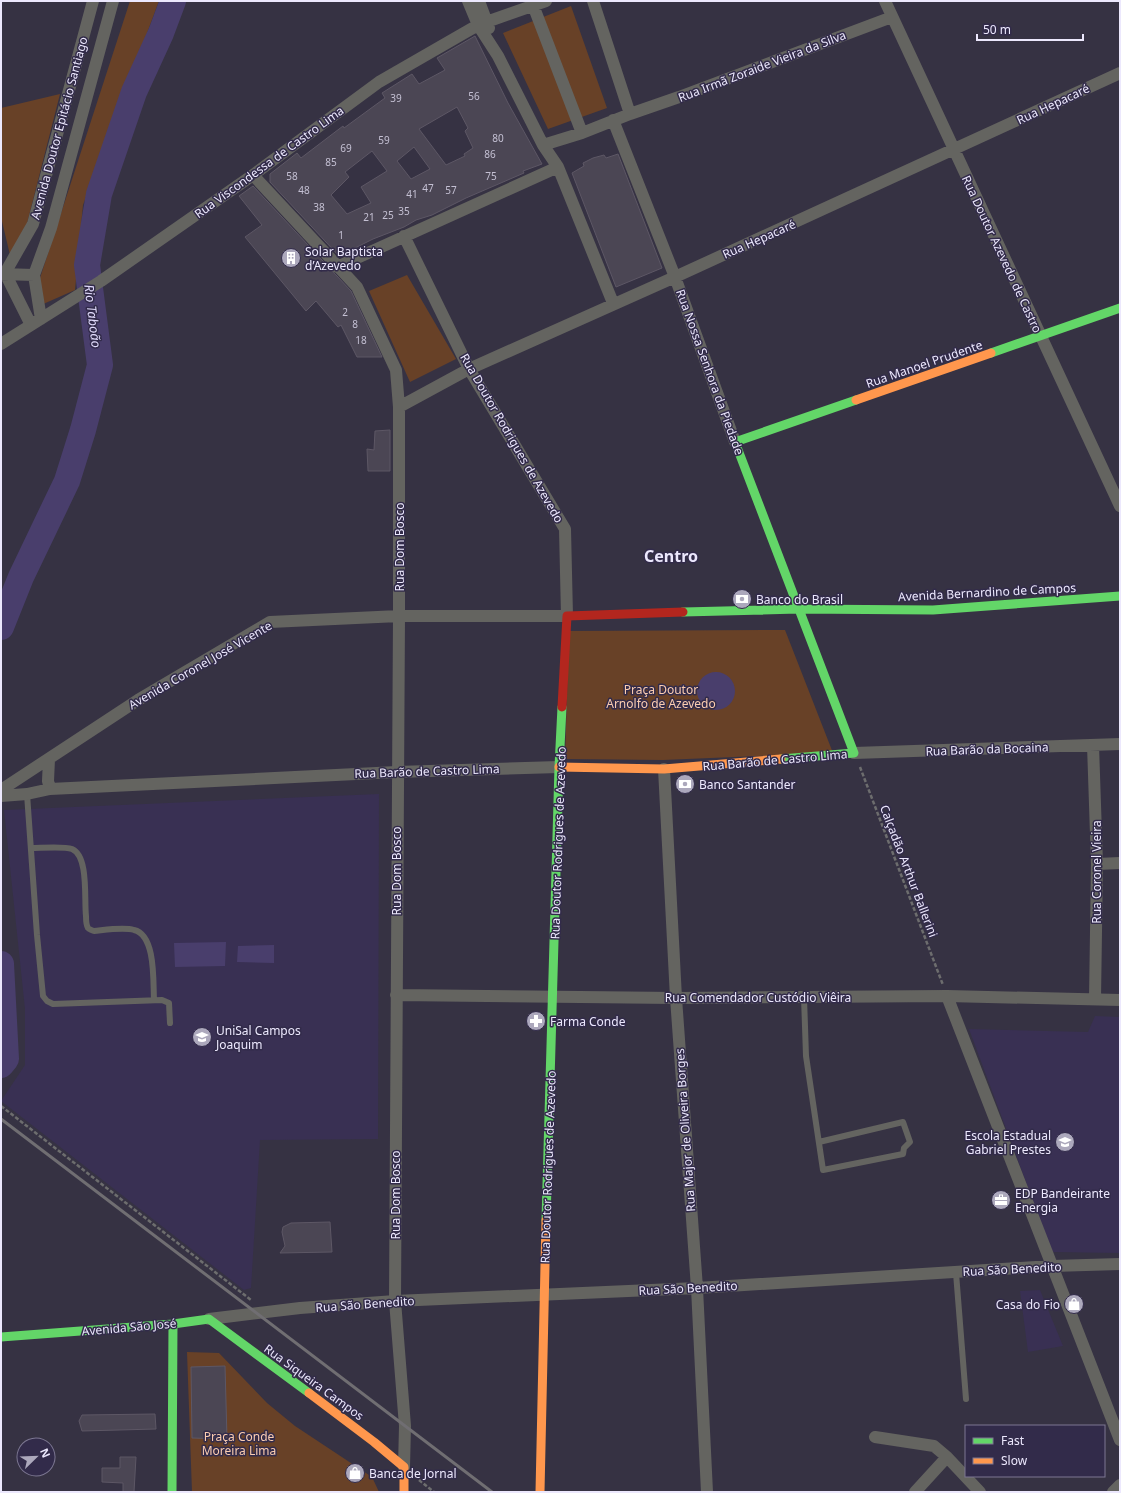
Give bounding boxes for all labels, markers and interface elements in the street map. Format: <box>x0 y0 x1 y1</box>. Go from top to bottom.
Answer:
scale bar <box>977 16 1083 42</box>
text: 50 m <box>983 21 1011 38</box>
street label: Rua Irmã Zoraide Vieira da Silva <box>676 26 848 106</box>
street label: Avenida Doutor Epitácio Santiago <box>26 35 92 221</box>
street label: Rua Hepacaré <box>1014 80 1092 128</box>
house number: 56 <box>468 89 480 103</box>
house number: 39 <box>390 91 402 105</box>
street label: Rua Viscondessa de Castro Lima <box>191 102 347 222</box>
house number: 80 <box>492 131 504 145</box>
house number: 59 <box>378 133 390 147</box>
house number: 69 <box>340 141 352 155</box>
house number: 86 <box>484 147 496 161</box>
house number: 85 <box>325 155 337 169</box>
house number: 58 <box>286 169 298 183</box>
house number: 75 <box>485 169 497 183</box>
street label: Rua Doutor Azevedo de Castro <box>958 172 1046 336</box>
house number: 47 <box>422 181 434 195</box>
house number: 48 <box>298 183 310 197</box>
house number: 57 <box>445 183 457 197</box>
house number: 41 <box>406 187 418 201</box>
house number: 38 <box>313 200 325 214</box>
house number: 35 <box>398 204 410 218</box>
house number: 25 <box>382 208 394 222</box>
house number: 21 <box>363 210 375 224</box>
street label: Rua Hepacaré <box>720 215 799 263</box>
house number: 1 <box>338 228 344 242</box>
place label: Solar Baptista d’Azevedo <box>305 243 383 274</box>
building icon: Solar Baptista d’Azevedo <box>280 247 302 269</box>
water label: Rio Taboão <box>80 283 106 349</box>
street label: Rua Nossa Senhora da Piedade <box>672 287 748 457</box>
house number: 2 <box>342 305 348 319</box>
house number: 8 <box>352 317 358 331</box>
house number: 18 <box>355 333 367 347</box>
street label: Rua Manoel Prudente <box>863 336 985 392</box>
street label: Rua Doutor Rodrigues de Azevedo <box>456 350 568 526</box>
street label: Rua Dom Bosco <box>391 503 408 591</box>
district label: Centro <box>644 545 698 567</box>
street label: Avenida Bernardino de Campos <box>898 579 1077 605</box>
bank icon: Banco do Brasil <box>731 588 753 610</box>
place label: Banco do Brasil <box>756 591 843 608</box>
street label: Avenida Coronel José Vicente <box>125 617 275 713</box>
park label: Praça Doutor Arnolfo de Azevedo <box>606 681 716 712</box>
street label: Rua Barão da Bocaina <box>925 738 1049 760</box>
street label: Rua Barão de Castro Lima <box>702 745 848 775</box>
street label: Rua Doutor Rodrigues de Azevedo <box>546 746 570 940</box>
street label: Rua Barão de Castro Lima <box>354 760 500 782</box>
bank icon: Banco Santander <box>674 773 696 795</box>
place label: Banco Santander <box>699 776 795 793</box>
street label: Calçadão Arthur Ballerini <box>876 802 942 940</box>
street label: Rua Coronel Vieira <box>1088 820 1105 924</box>
street label: Rua Dom Bosco <box>388 827 405 915</box>
street label: Rua Comendador Custódio Viêira <box>665 989 851 1006</box>
pharmacy icon: Farma Conde <box>525 1010 547 1032</box>
place label: Farma Conde <box>550 1013 626 1030</box>
place label: UniSal Campos Joaquim <box>215 1022 301 1053</box>
school or university icon: UniSal Campos Joaquim <box>191 1026 213 1048</box>
street label: Rua Major de Oliveira Borges <box>671 1047 699 1212</box>
street label: Rua Doutor Rodrigues de Azevedo <box>536 1070 560 1264</box>
place label: Escola Estadual Gabriel Prestes <box>965 1127 1051 1158</box>
school or university icon: Escola Estadual Gabriel Prestes <box>1054 1131 1076 1153</box>
street label: Rua Dom Bosco <box>387 1151 404 1239</box>
place label: EDP Bandeirante Energia <box>1015 1185 1110 1216</box>
office icon: EDP Bandeirante Energia <box>990 1189 1012 1211</box>
street label: Rua São Benedito <box>962 1258 1062 1280</box>
street label: Rua São Benedito <box>638 1277 738 1299</box>
street label: Rua São Benedito <box>315 1292 415 1316</box>
shop icon: Casa do Fio <box>1063 1293 1085 1315</box>
place label: Casa do Fio <box>996 1296 1060 1313</box>
street label: Avenida São José <box>81 1314 177 1340</box>
street label: Rua Siqueira Campos <box>261 1340 368 1424</box>
legend <box>965 1425 1105 1477</box>
park label: Praça Conde Moreira Lima <box>202 1428 276 1459</box>
text: Fast <box>1001 1432 1025 1449</box>
north arrow <box>16 1437 56 1477</box>
text: N <box>37 1446 54 1460</box>
text: Slow <box>1001 1452 1028 1469</box>
shop icon: Banca de Jornal <box>344 1462 366 1484</box>
place label: Banca de Jornal <box>369 1465 457 1482</box>

